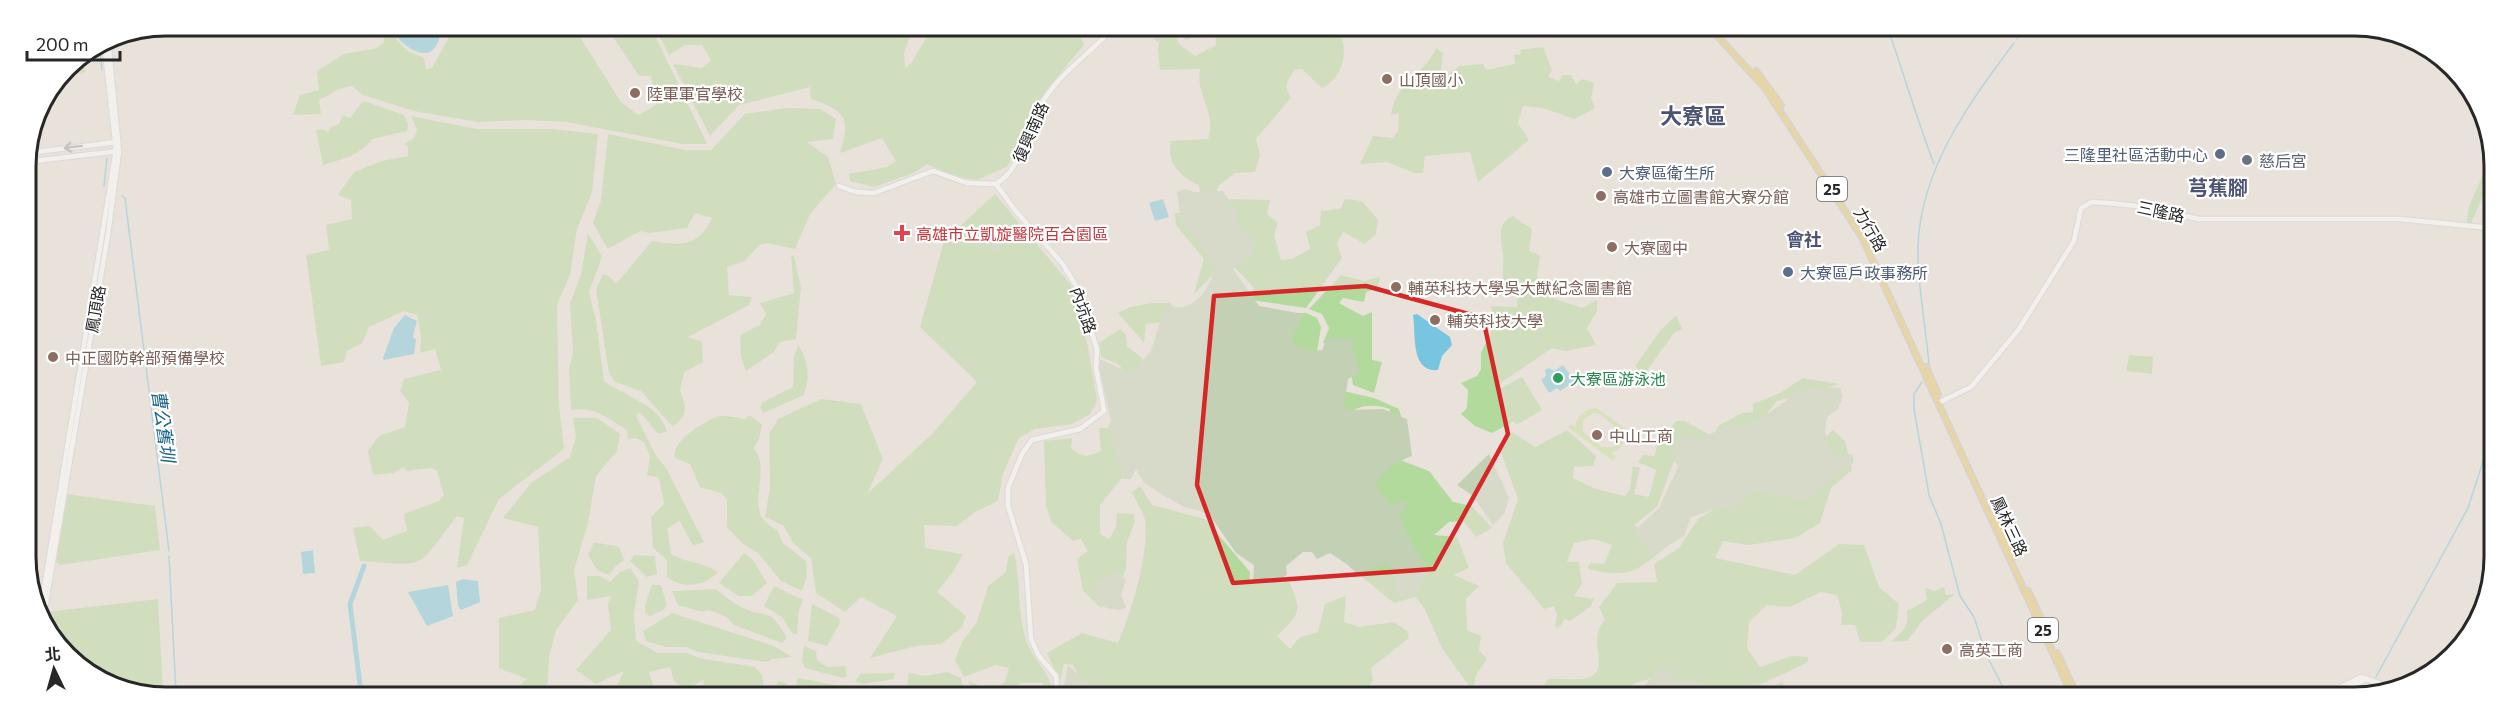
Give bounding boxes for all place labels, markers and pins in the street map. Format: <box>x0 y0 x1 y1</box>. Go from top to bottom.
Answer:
place label: 山頂國小 <box>1399 70 1463 89</box>
marker: 山頂國小 <box>1380 72 1394 86</box>
place label: 陸軍軍官學校 <box>647 84 743 103</box>
marker: 陸軍軍官學校 <box>628 86 642 100</box>
place label: 三隆里社區活動中心 <box>2064 145 2208 164</box>
marker: 三隆里社區活動中心 <box>2213 147 2227 161</box>
place label: 慈后宮 <box>2259 151 2307 170</box>
marker: 慈后宮 <box>2240 153 2254 167</box>
place label: 大寮區衛生所 <box>1619 163 1715 182</box>
marker: 大寮區衛生所 <box>1600 165 1614 179</box>
place label: 高雄市立圖書館大寮分館 <box>1613 187 1789 206</box>
marker: 高雄市立圖書館大寮分館 <box>1594 189 1608 203</box>
marker: 高雄市立凱旋醫院百合園區 <box>893 224 911 242</box>
place label: 高雄市立凱旋醫院百合園區 <box>916 224 1108 243</box>
place label: 大寮國中 <box>1624 238 1688 257</box>
marker: 大寮國中 <box>1605 240 1619 254</box>
place label: 大寮區戶政事務所 <box>1800 263 1928 282</box>
marker: 大寮區戶政事務所 <box>1781 265 1795 279</box>
place label: 輔英科技大學吳大猷紀念圖書館 <box>1408 278 1632 297</box>
marker: 輔英科技大學吳大猷紀念圖書館 <box>1389 280 1403 294</box>
place label: 輔英科技大學 <box>1447 311 1543 330</box>
marker: 輔英科技大學 <box>1428 313 1442 327</box>
place label: 中正國防幹部預備學校 <box>65 348 225 367</box>
marker: 中正國防幹部預備學校 <box>46 350 60 364</box>
place label: 大寮區游泳池 <box>1570 369 1666 388</box>
marker: 大寮區游泳池 <box>1551 371 1565 385</box>
place label: 中山工商 <box>1609 426 1673 445</box>
marker: 中山工商 <box>1590 428 1604 442</box>
place label: 高英工商 <box>1959 640 2023 659</box>
marker: 高英工商 <box>1940 642 1954 656</box>

